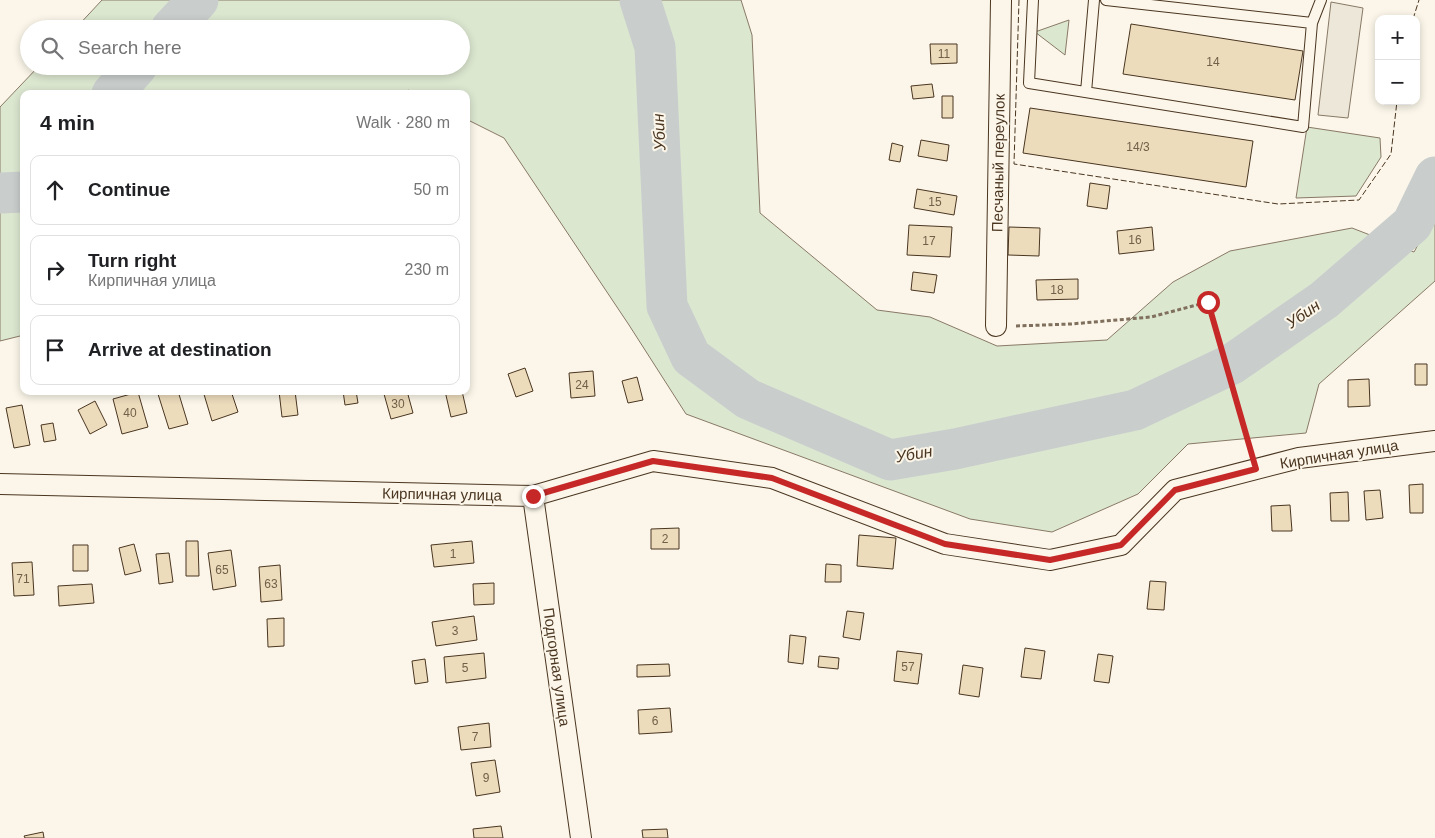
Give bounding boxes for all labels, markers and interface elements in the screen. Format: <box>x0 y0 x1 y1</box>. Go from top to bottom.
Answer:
map controls <box>1375 15 1420 105</box>
button: + <box>1375 15 1420 60</box>
search box <box>20 20 470 75</box>
icon: search <box>38 34 66 62</box>
text: Search here <box>78 37 182 58</box>
house number: 11 <box>938 47 951 61</box>
house number: 14 <box>1206 55 1220 69</box>
button: − <box>1375 60 1420 105</box>
street label: Песчаный переулок <box>988 93 1008 232</box>
text: 4 min <box>40 111 95 134</box>
water label: Убин <box>650 113 669 152</box>
text: Walk · 280 m <box>356 114 450 131</box>
house number: 14/3 <box>1126 140 1150 154</box>
icon: ahead <box>41 176 69 204</box>
text: Continue <box>88 179 170 200</box>
text: 50 m <box>413 181 449 198</box>
house number: 15 <box>928 195 942 209</box>
house number: 16 <box>1128 233 1142 247</box>
house number: 17 <box>922 234 936 248</box>
text: Turn right <box>88 250 176 271</box>
icon: right <box>41 256 69 284</box>
text: 230 m <box>405 261 449 278</box>
text: Кирпичная улица <box>88 272 216 289</box>
house number: 18 <box>1050 283 1064 297</box>
route start <box>1197 291 1220 314</box>
water label: Убин <box>1282 296 1323 332</box>
icon: arrive <box>41 336 69 364</box>
text: Arrive at destination <box>88 339 272 360</box>
house number: 24 <box>575 378 589 392</box>
house number: 30 <box>391 397 405 411</box>
house number: 40 <box>123 406 137 420</box>
street label: Кирпичная улица <box>1278 436 1400 472</box>
water label: Убин <box>893 442 934 466</box>
street label: Кирпичная улица <box>382 484 503 504</box>
route end <box>522 485 545 508</box>
house number: 2 <box>662 532 669 546</box>
house number: 1 <box>450 547 457 561</box>
house number: 65 <box>215 563 229 577</box>
house number: 71 <box>16 572 30 586</box>
house number: 63 <box>264 577 278 591</box>
street label: Подгорная улица <box>540 607 574 728</box>
house number: 3 <box>452 624 459 638</box>
house number: 57 <box>901 660 915 674</box>
house number: 5 <box>462 661 469 675</box>
house number: 6 <box>652 714 659 728</box>
house number: 7 <box>472 730 479 744</box>
house number: 9 <box>483 771 490 785</box>

